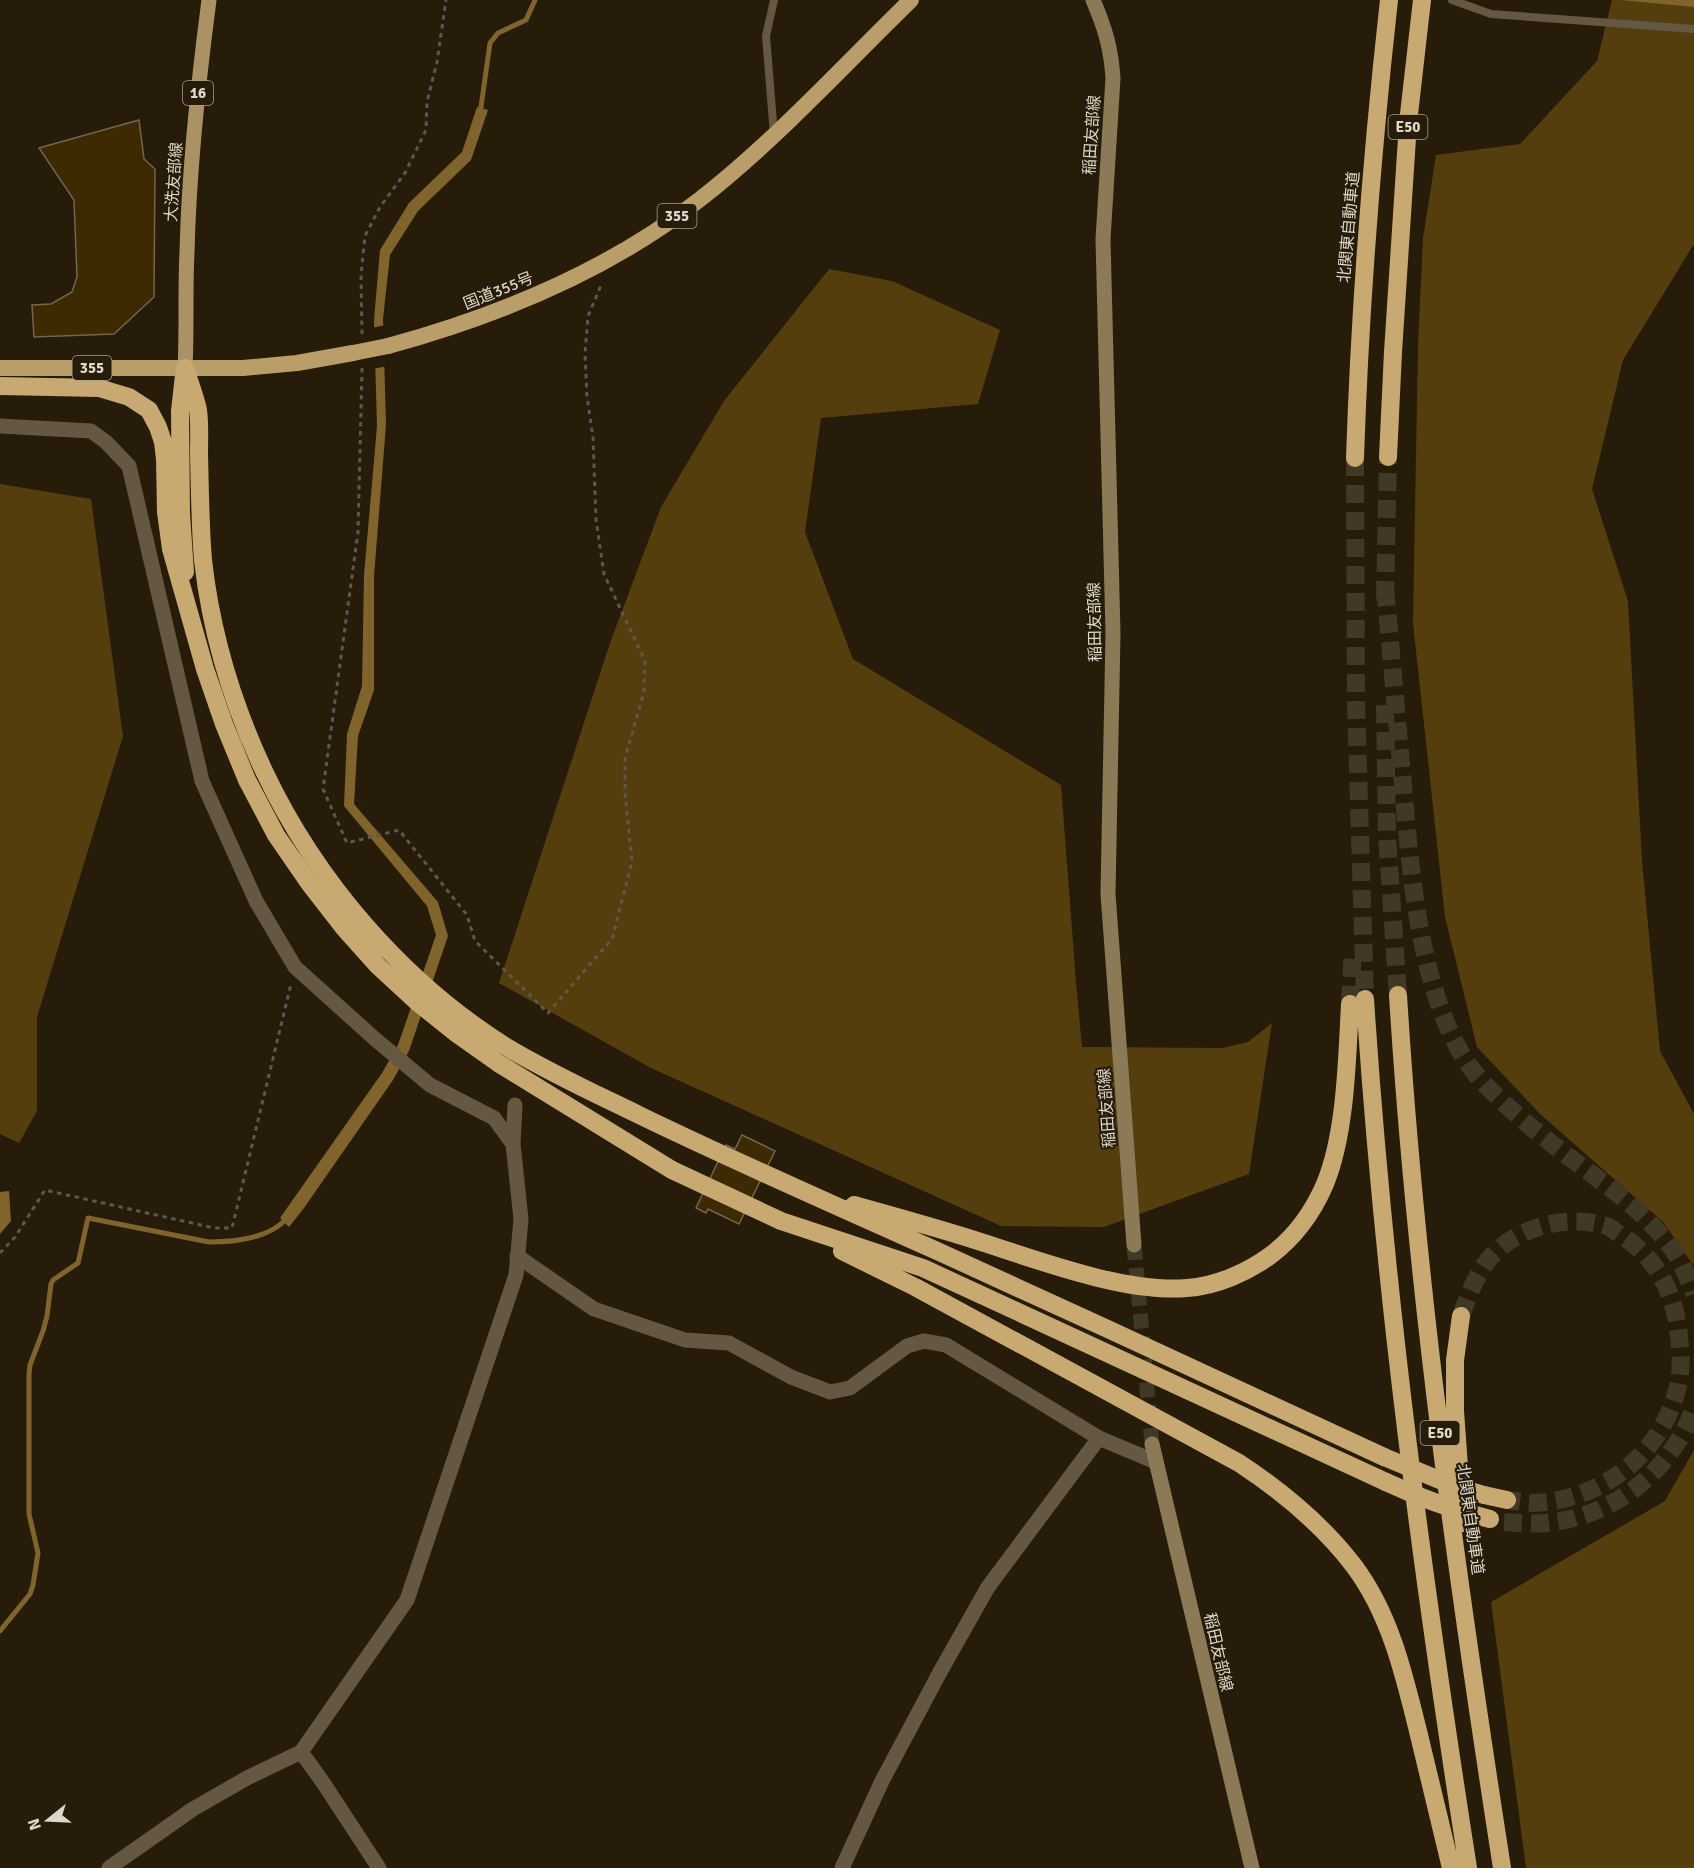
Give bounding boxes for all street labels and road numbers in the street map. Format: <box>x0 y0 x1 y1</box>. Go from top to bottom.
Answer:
road number: 16 <box>183 81 213 105</box>
street label: 稲田友部線 <box>1079 94 1105 176</box>
road number: E50 <box>1388 115 1428 139</box>
street label: 大洗友部線 <box>161 141 187 223</box>
street label: 北関東自動車道 <box>1334 170 1364 284</box>
road number: 355 <box>658 204 696 228</box>
street label: 国道355号 <box>460 268 536 314</box>
road number: 355 <box>72 356 112 380</box>
street label: 稲田友部線 <box>1084 582 1106 662</box>
street label: 稲田友部線 <box>1094 1067 1120 1149</box>
road number: E50 <box>1420 1421 1460 1445</box>
street label: 北関東自動車道 <box>1452 1462 1488 1576</box>
street label: 稲田友部線 <box>1199 1611 1237 1693</box>

